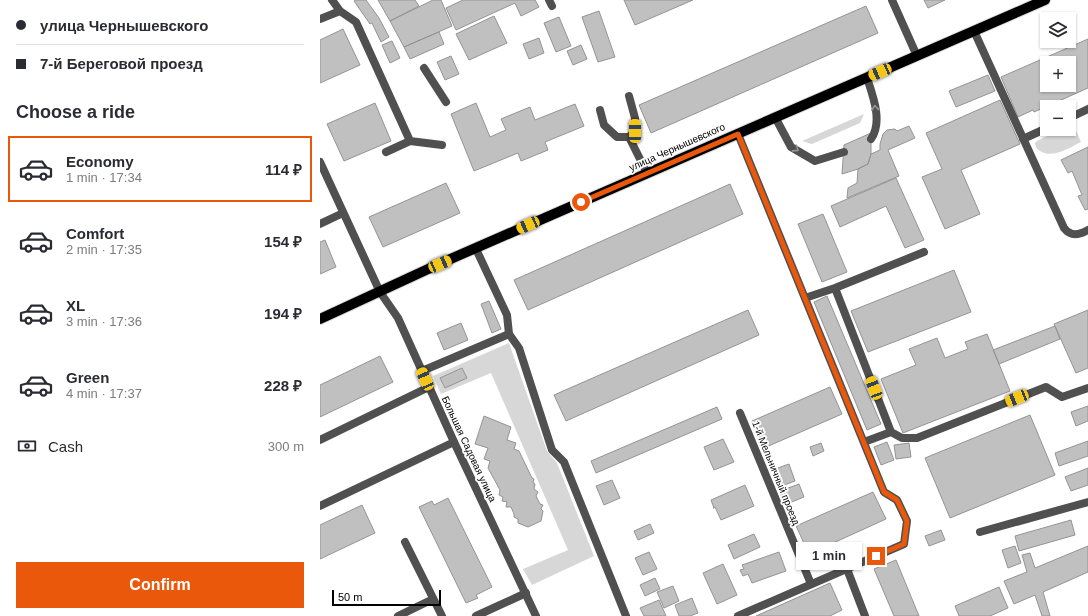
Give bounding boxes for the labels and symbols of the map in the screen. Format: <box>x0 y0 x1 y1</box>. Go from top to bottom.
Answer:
car <box>867 62 893 82</box>
one-way arrow <box>871 105 880 112</box>
car <box>629 119 641 143</box>
street label: улица Чернышевского <box>627 121 727 173</box>
one-way arrow <box>792 144 799 152</box>
route start <box>572 193 590 211</box>
car <box>515 215 541 235</box>
car <box>427 254 453 274</box>
car <box>415 366 435 392</box>
car <box>864 375 884 401</box>
car <box>1004 388 1030 408</box>
street label: Большая Садовая улица <box>440 394 499 504</box>
street label: 1-й Мельничный проезд <box>750 419 802 527</box>
callout: 1 min <box>796 542 862 570</box>
route end <box>867 547 885 565</box>
scale bar <box>332 588 441 607</box>

